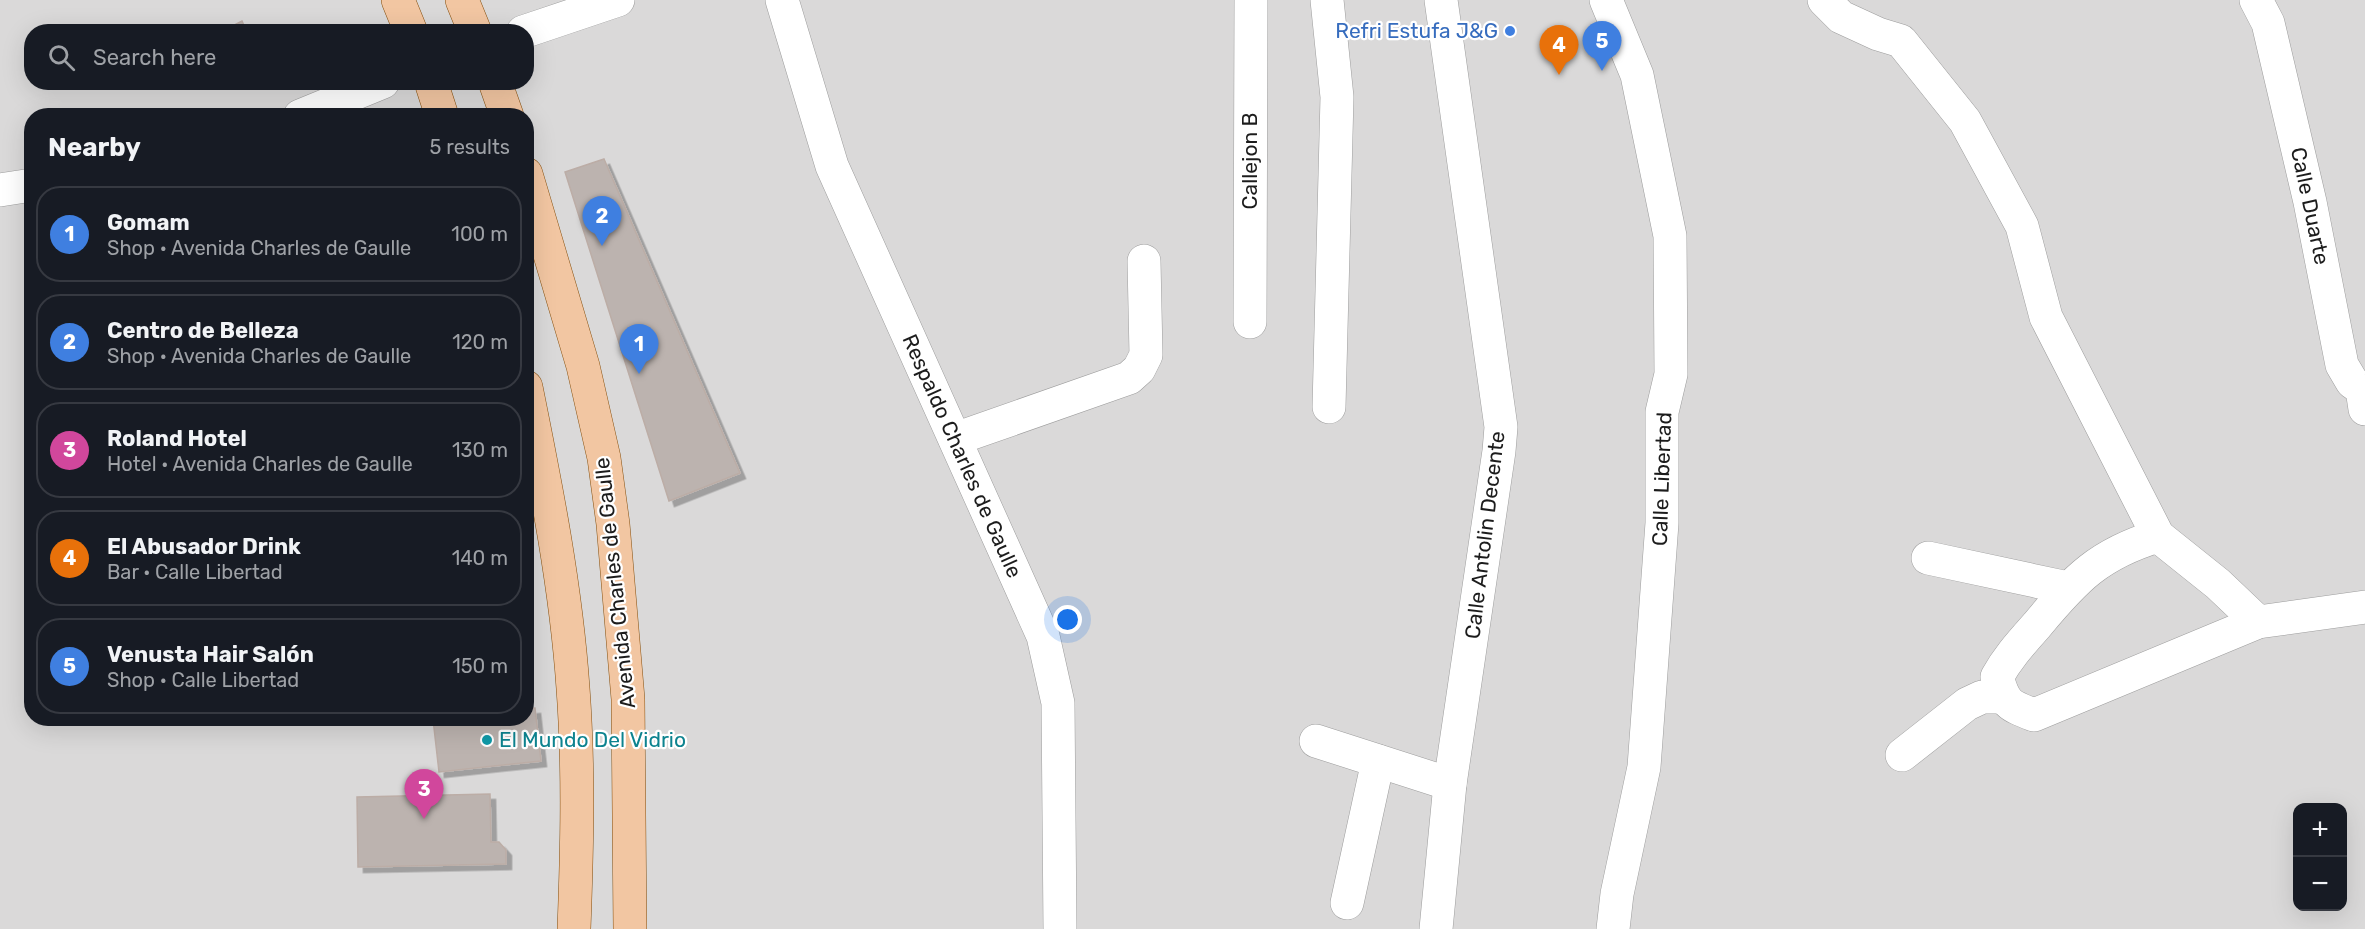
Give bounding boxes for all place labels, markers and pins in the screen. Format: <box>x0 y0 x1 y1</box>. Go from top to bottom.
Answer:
place label: Refri Estufa J&G <box>1335 18 1498 43</box>
pin: 5 <box>1582 22 1622 71</box>
marker: Refri Estufa J&G <box>1503 24 1517 38</box>
pin: 4 <box>1540 26 1578 75</box>
pin: 2 <box>582 196 622 246</box>
pin: 1 <box>620 324 658 374</box>
place label: El Mundo Del Vidrio <box>499 727 686 752</box>
marker: El Mundo Del Vidrio <box>480 733 494 747</box>
pin: 3 <box>404 770 444 819</box>

